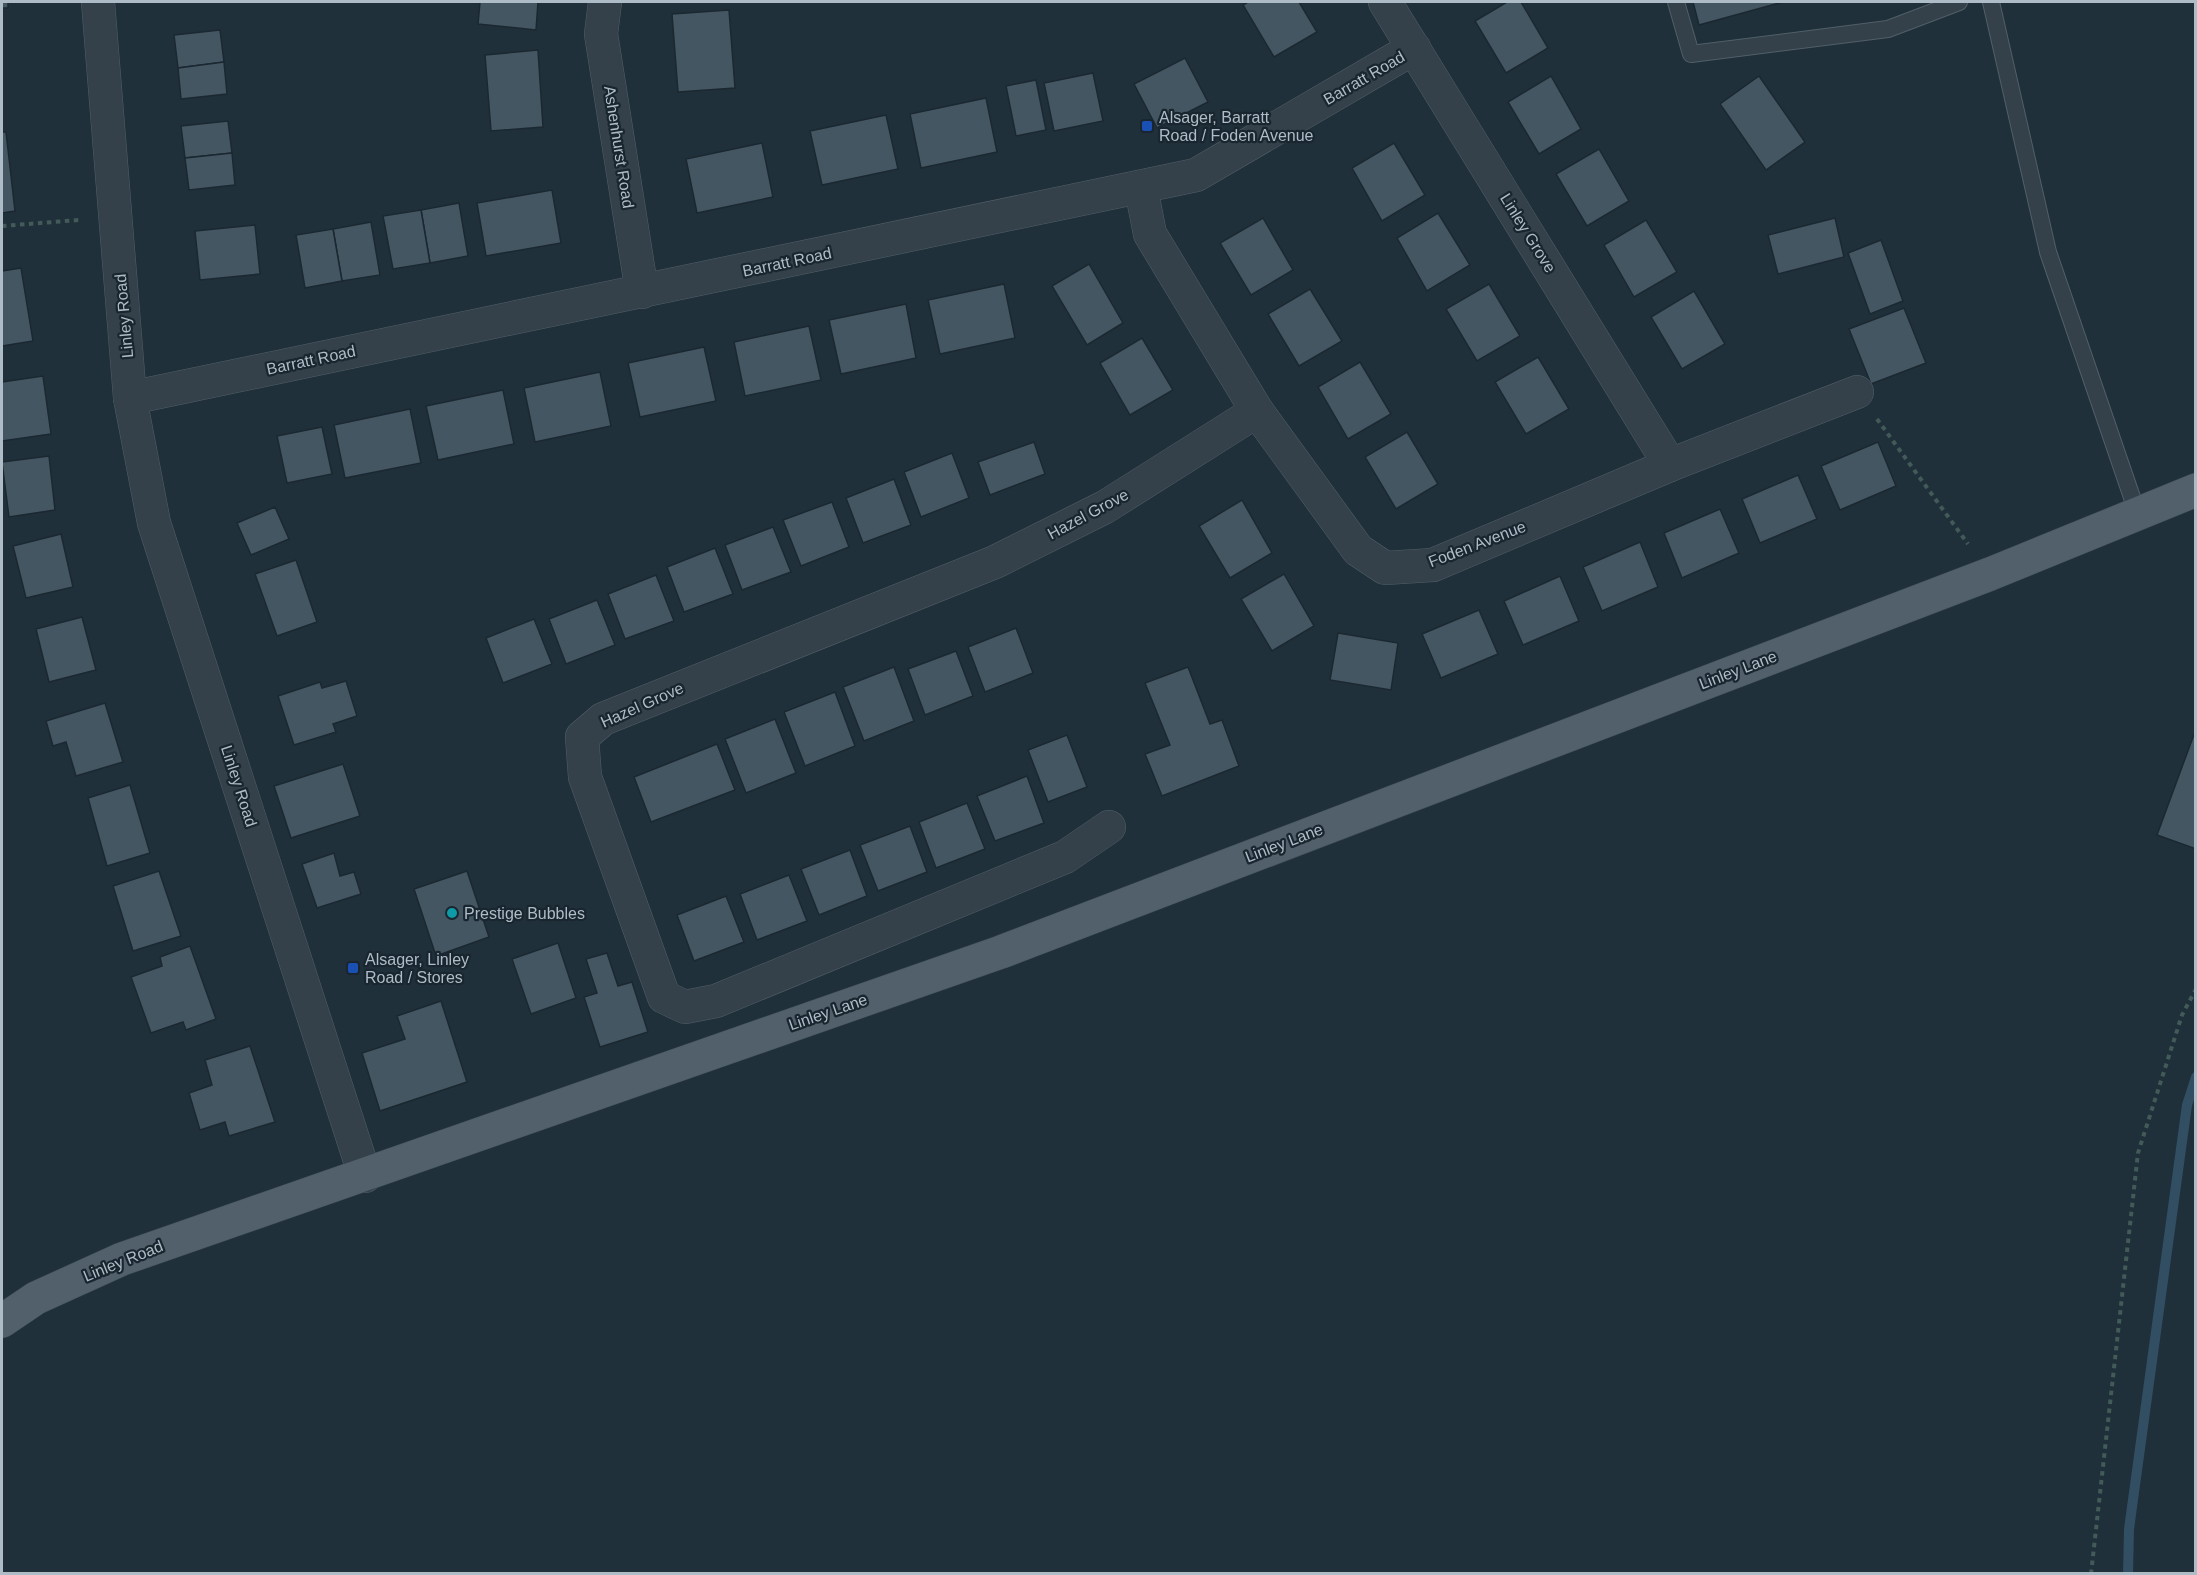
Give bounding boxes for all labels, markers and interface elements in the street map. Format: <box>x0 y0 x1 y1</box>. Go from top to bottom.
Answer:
street label: Barratt Road <box>1320 48 1408 108</box>
street label: Ashenhurst Road <box>601 85 637 209</box>
place label: Alsager, Barratt Road / Foden Avenue <box>1159 109 1314 144</box>
marker: Alsager, Barratt Road / Foden Avenue <box>1140 119 1154 133</box>
street label: Linley Grove <box>1497 190 1559 276</box>
street label: Barratt Road <box>741 244 833 280</box>
street label: Linley Road <box>112 273 136 359</box>
street label: Barratt Road <box>265 342 357 378</box>
street label: Hazel Grove <box>1045 486 1131 542</box>
street label: Foden Avenue <box>1426 518 1528 570</box>
street label: Linley Lane <box>1697 647 1779 693</box>
street label: Hazel Grove <box>598 679 686 731</box>
street label: Linley Road <box>218 743 260 829</box>
street label: Linley Lane <box>1243 820 1325 866</box>
place label: Prestige Bubbles <box>464 905 585 922</box>
marker: Prestige Bubbles <box>445 906 459 920</box>
place label: Alsager, Linley Road / Stores <box>365 951 469 986</box>
marker: Alsager, Linley Road / Stores <box>346 961 360 975</box>
street label: Linley Lane <box>787 991 870 1033</box>
street label: Linley Road <box>81 1237 165 1285</box>

